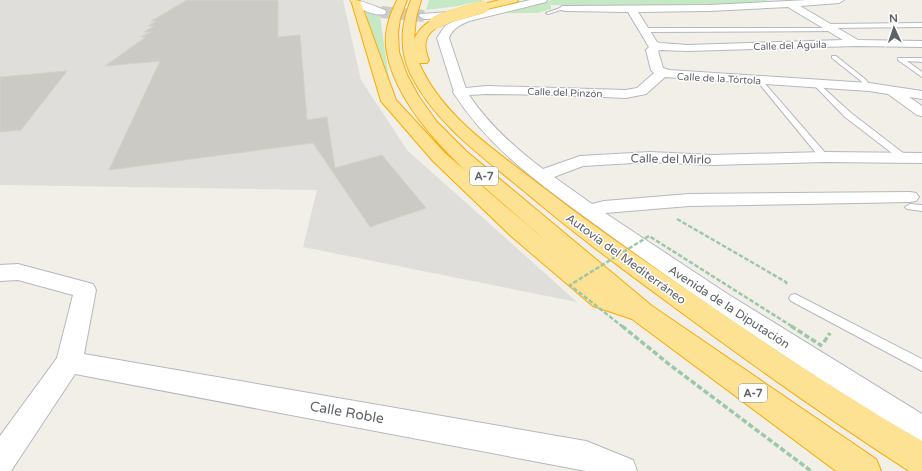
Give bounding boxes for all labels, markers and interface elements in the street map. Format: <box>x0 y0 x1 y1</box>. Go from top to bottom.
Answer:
north arrow <box>874 8 914 48</box>
text: N <box>889 12 898 25</box>
street label: Calle del Águila <box>753 39 827 53</box>
street label: Calle de la Tórtola <box>676 71 761 87</box>
street label: Calle del Pinzón <box>527 86 603 100</box>
street label: Calle del Mirlo <box>630 151 712 167</box>
road number: A-7 <box>470 167 498 185</box>
street label: Autovía del Mediterráneo <box>563 211 689 307</box>
street label: Avenida de la Diputación <box>666 263 792 351</box>
road number: A-7 <box>739 384 767 402</box>
street label: Calle Roble <box>309 398 385 427</box>

